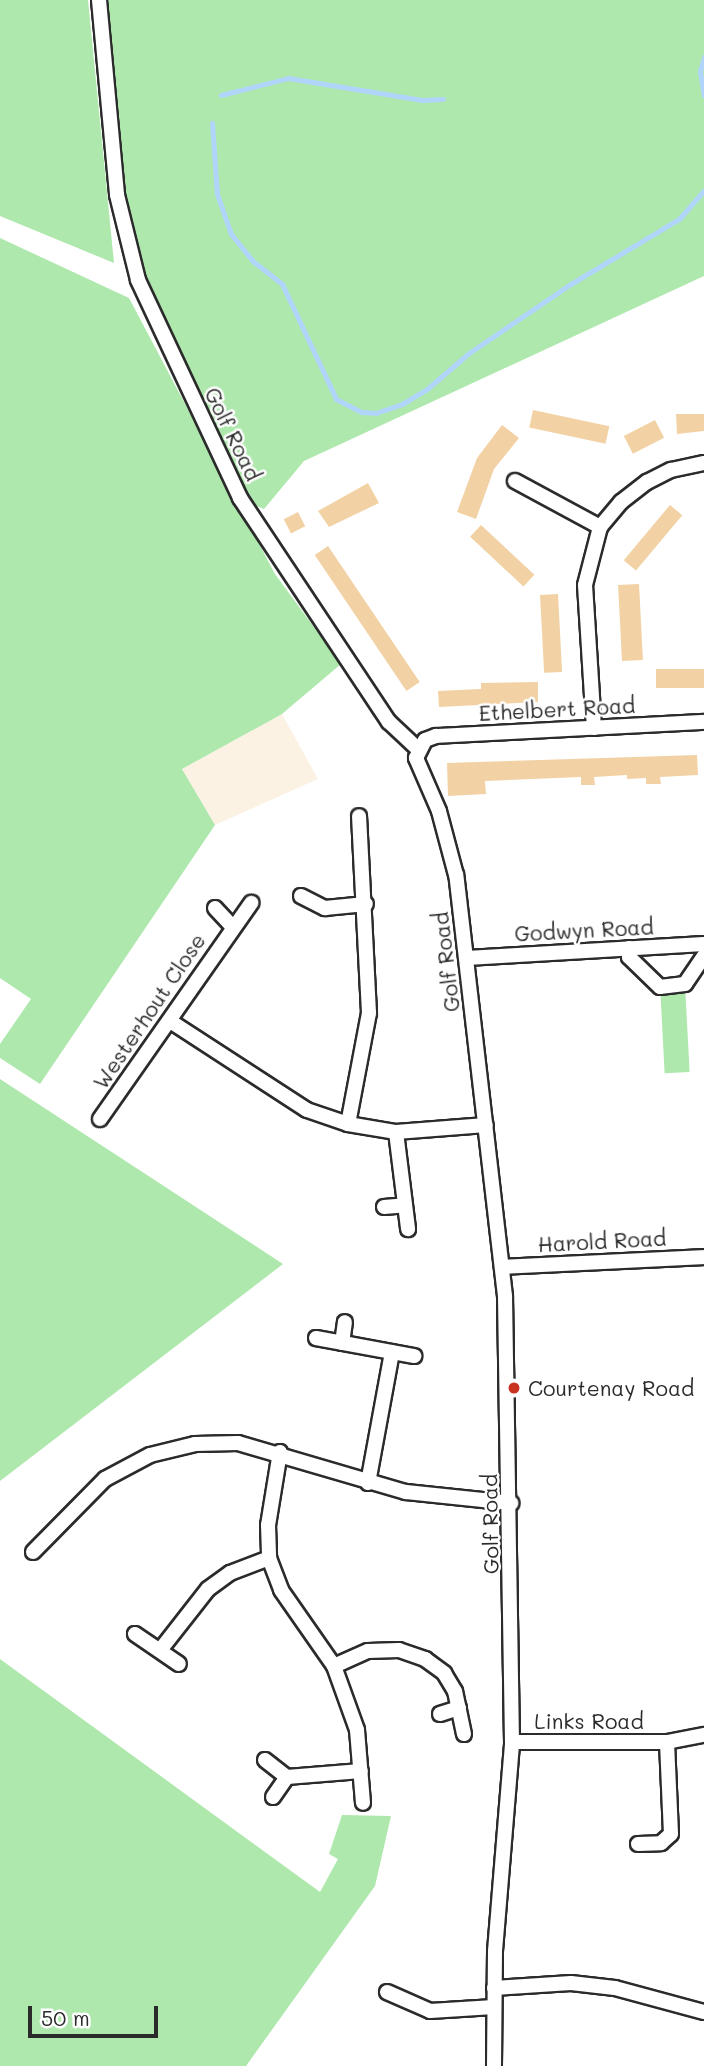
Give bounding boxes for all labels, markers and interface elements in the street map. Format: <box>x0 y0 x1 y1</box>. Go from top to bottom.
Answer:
street label: Golf Road <box>200 383 266 485</box>
street label: Ethelbert Road <box>478 692 636 726</box>
street label: Golf Road <box>427 911 465 1013</box>
street label: Godwyn Road <box>514 914 654 946</box>
street label: Westerhout Close <box>88 928 210 1094</box>
street label: Harold Road <box>537 1225 667 1257</box>
place label: Courtenay Road <box>528 1375 694 1401</box>
marker: Courtenay Road <box>506 1380 522 1396</box>
street label: Golf Road <box>477 1474 503 1574</box>
street label: Links Road <box>534 1708 644 1734</box>
scale bar <box>32 1993 161 2037</box>
text: 50 m <box>41 2004 90 2031</box>

